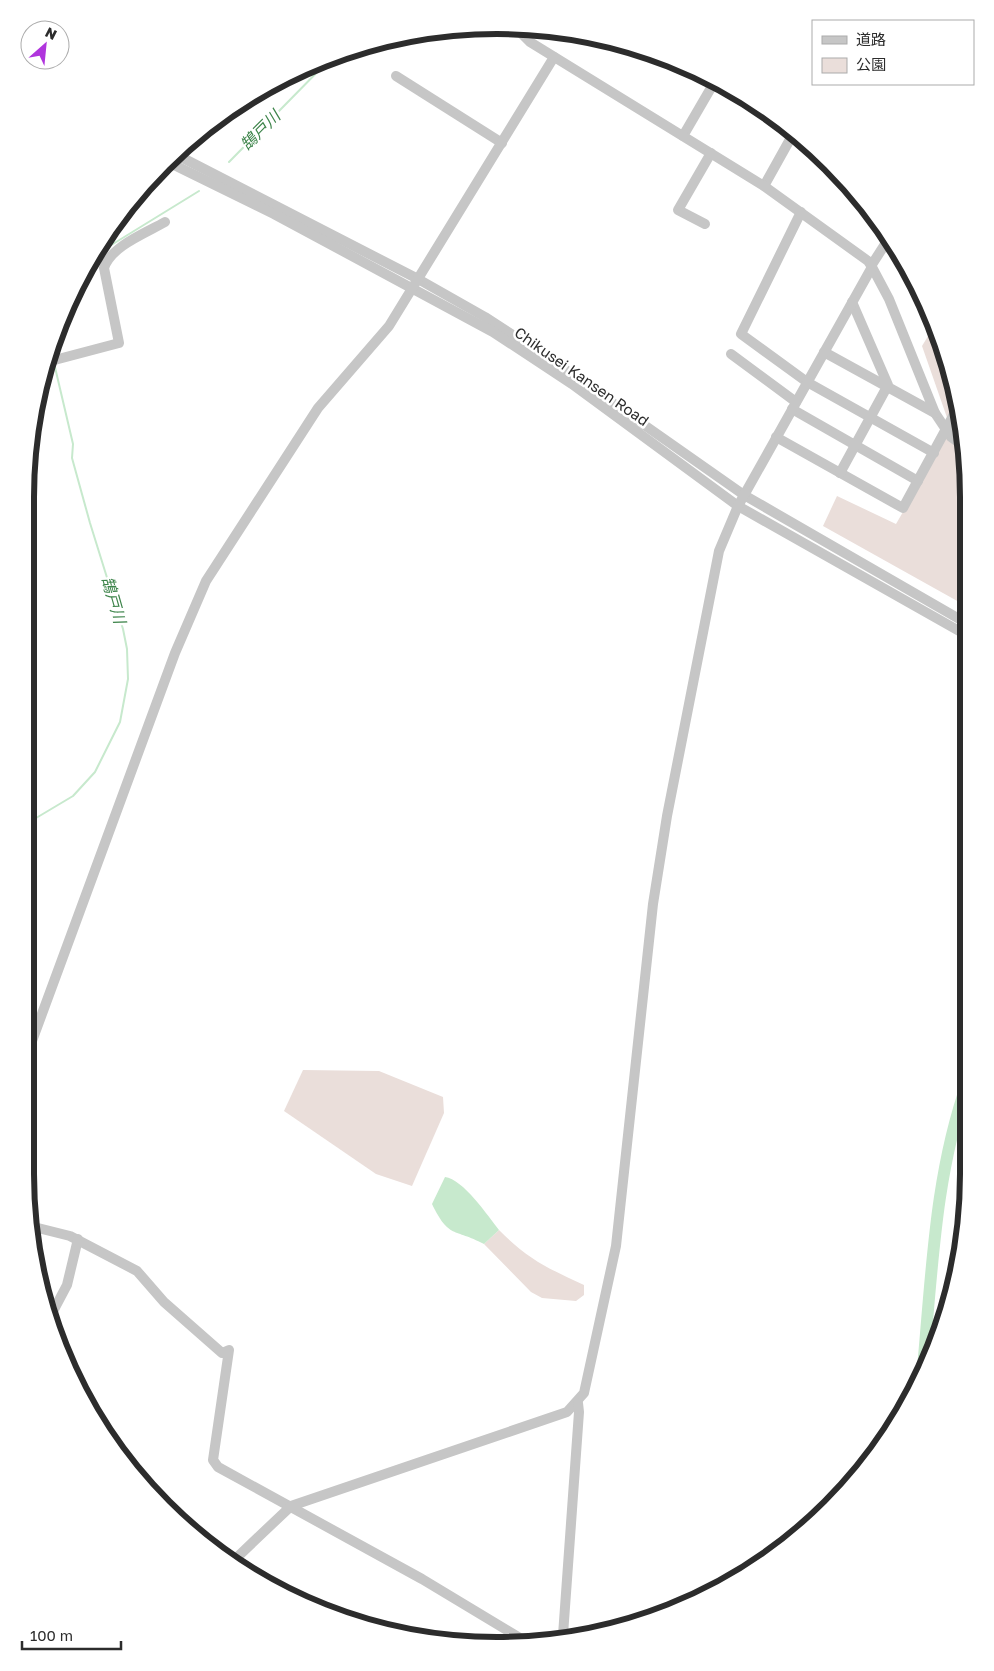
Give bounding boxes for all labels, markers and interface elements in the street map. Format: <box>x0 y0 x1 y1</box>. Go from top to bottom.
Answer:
north arrow <box>20 20 70 70</box>
legend <box>812 20 974 85</box>
text: N <box>43 23 60 43</box>
text: 道路 <box>856 30 886 48</box>
text: 公園 <box>856 55 886 73</box>
water label: 鵠戸川 <box>236 105 285 154</box>
street label: Chikusei Kansen Road <box>511 323 653 429</box>
water label: 鵠戸川 <box>98 574 131 628</box>
scale bar <box>22 1618 121 1650</box>
text: 100 m <box>30 1626 73 1644</box>

